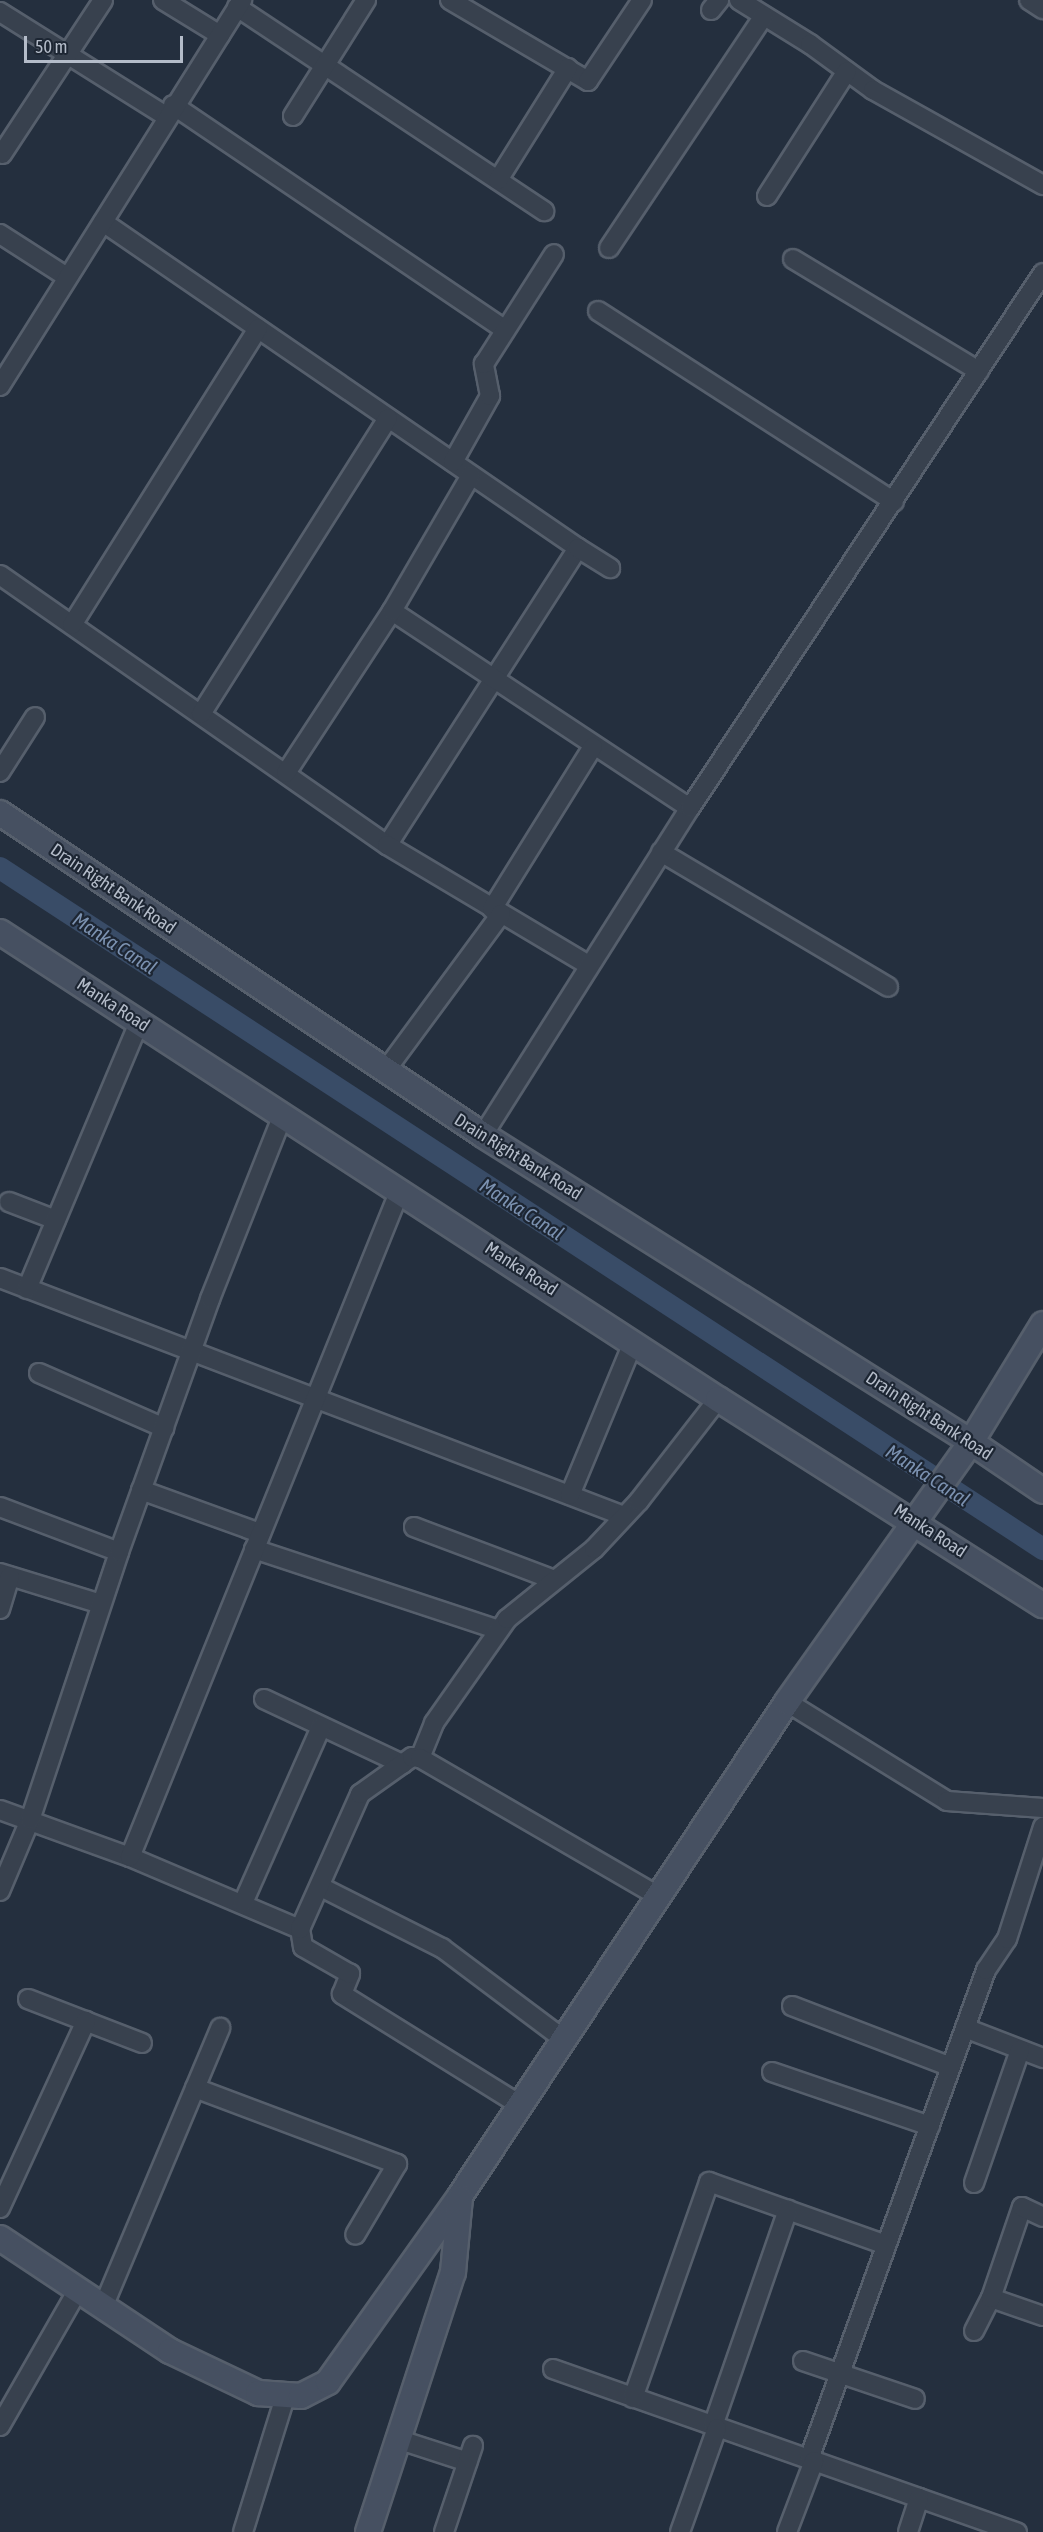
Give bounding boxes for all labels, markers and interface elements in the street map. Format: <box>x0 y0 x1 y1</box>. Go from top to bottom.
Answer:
scale bar <box>27 24 186 62</box>
text: 50 m <box>35 36 67 57</box>
street label: Drain Right Bank Road <box>46 839 180 939</box>
water label: Manka Canal <box>68 907 162 979</box>
street label: Manka Road <box>73 974 153 1036</box>
street label: Drain Right Bank Road <box>450 1109 586 1205</box>
water label: Manka Canal <box>475 1173 569 1245</box>
street label: Manka Road <box>481 1238 561 1300</box>
street label: Drain Right Bank Road <box>862 1367 996 1465</box>
water label: Manka Canal <box>881 1439 975 1511</box>
street label: Manka Road <box>890 1500 970 1562</box>

